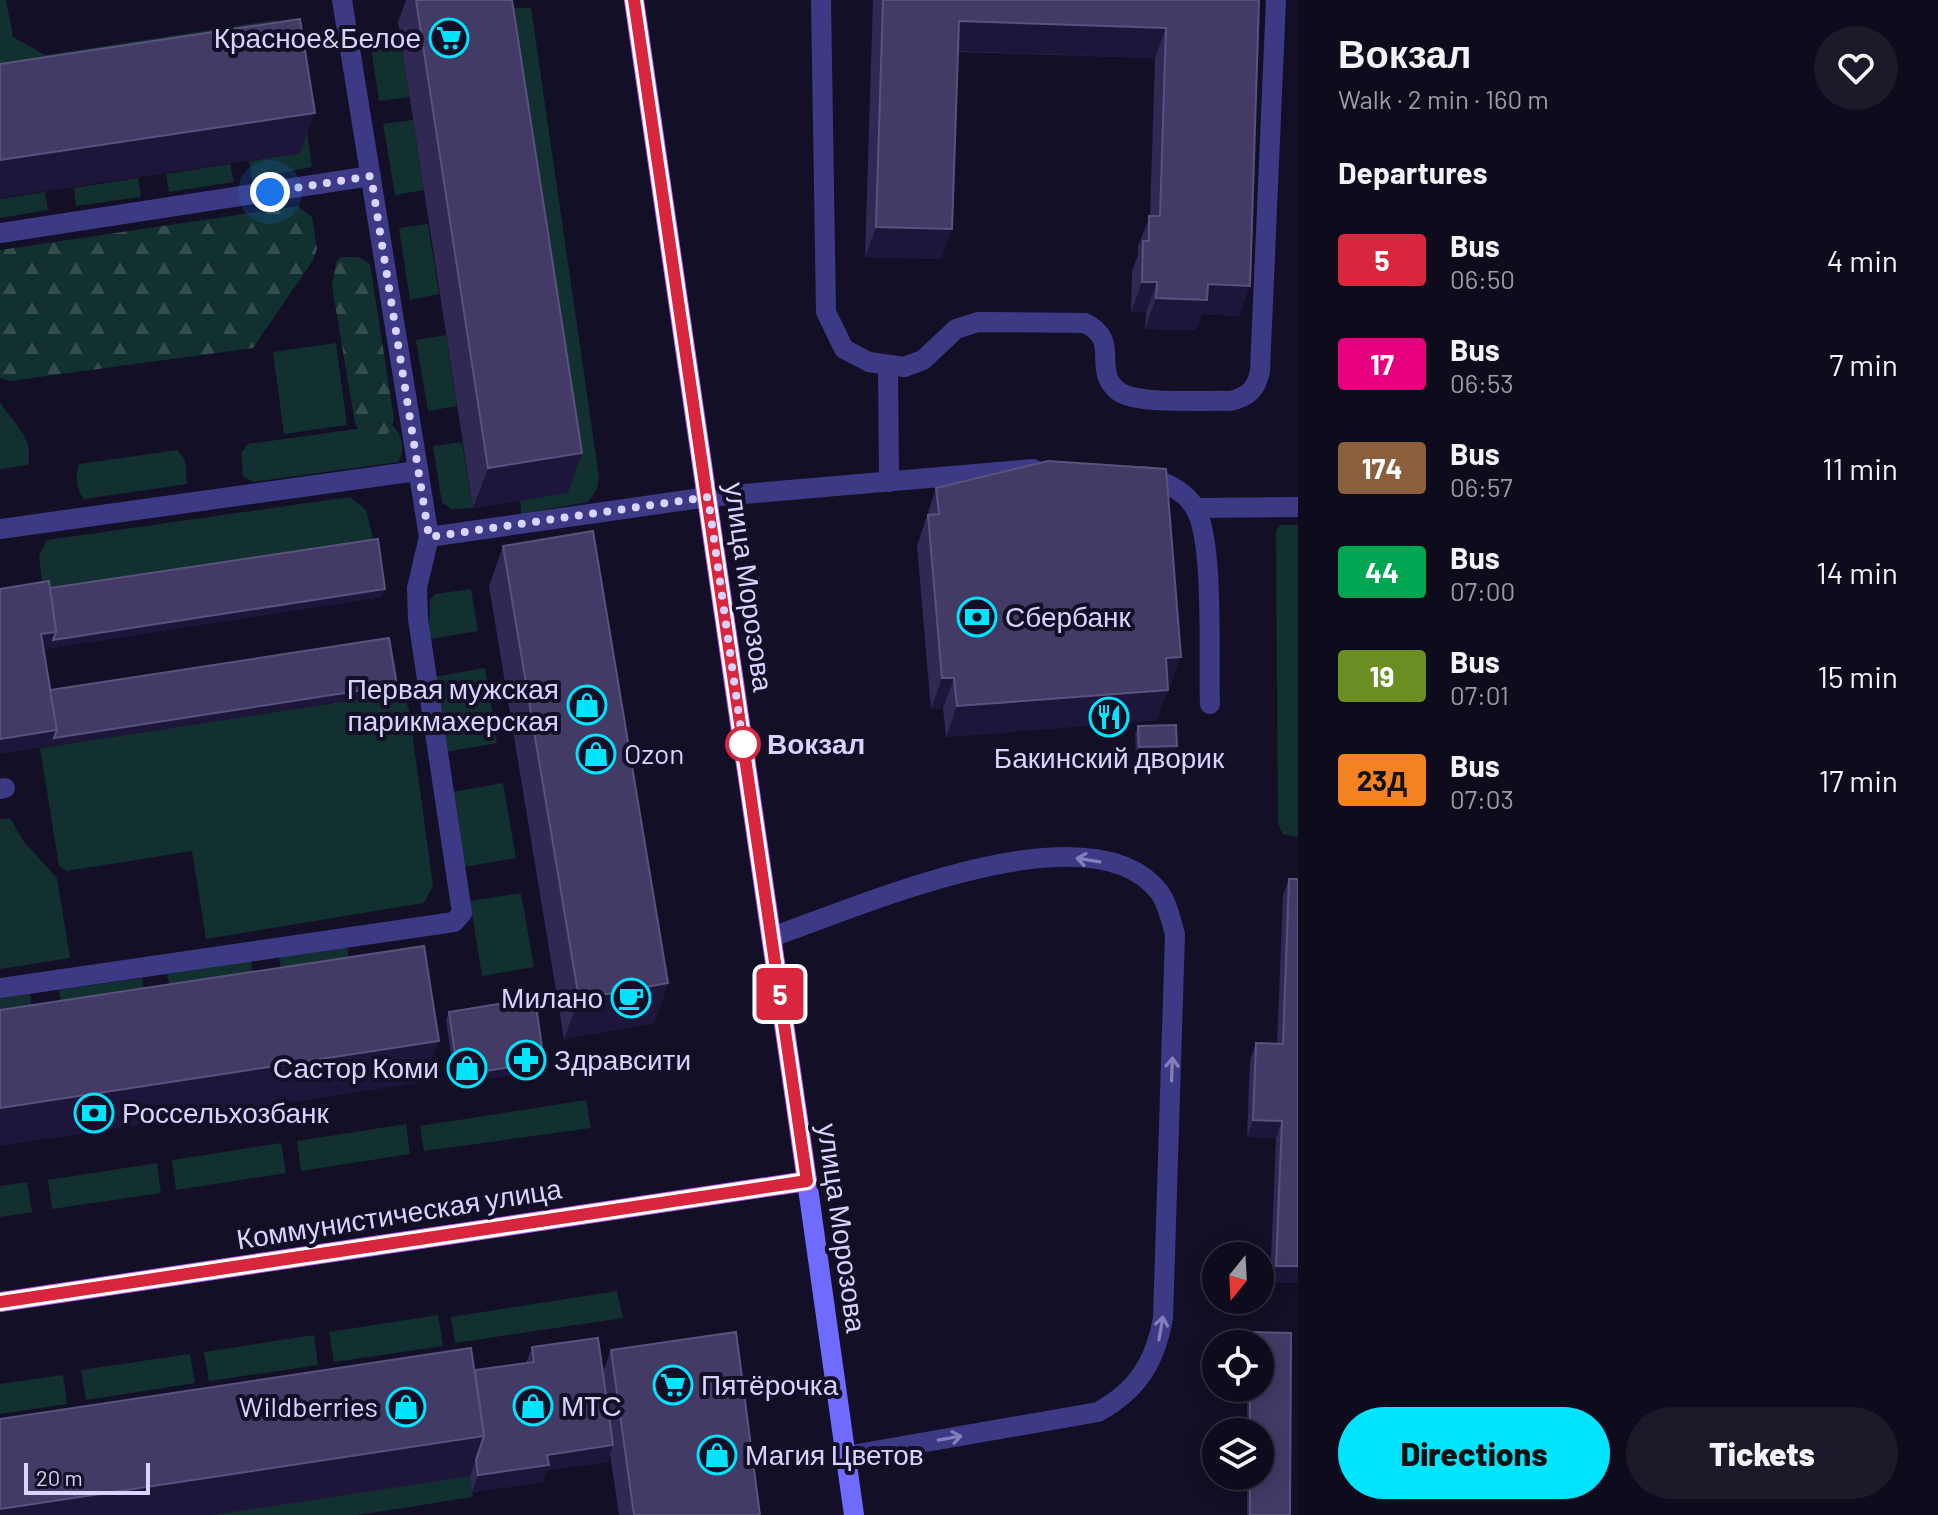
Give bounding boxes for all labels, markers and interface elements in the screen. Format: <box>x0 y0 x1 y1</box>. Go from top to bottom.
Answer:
supermarket icon: Красное&Белое <box>428 17 470 59</box>
place label: Красное&Белое <box>214 20 421 54</box>
button: heart <box>1814 26 1898 110</box>
text: Вокзал <box>1338 30 1471 76</box>
text: Walk · 2 min · 160 m <box>1338 83 1549 114</box>
text: Departures <box>1338 154 1488 190</box>
your location <box>250 172 290 212</box>
text: Bus <box>1450 227 1500 263</box>
text: 4 min <box>1827 242 1898 278</box>
text: 5 <box>1374 243 1390 277</box>
text: 06:50 <box>1450 263 1515 294</box>
text: Bus <box>1450 331 1500 367</box>
text: 7 min <box>1829 346 1898 382</box>
text: 17 <box>1370 347 1394 381</box>
text: 06:53 <box>1450 367 1514 398</box>
text: Bus <box>1450 435 1500 471</box>
text: 11 min <box>1822 450 1898 486</box>
text: 174 <box>1362 451 1402 485</box>
text: 06:57 <box>1450 471 1513 502</box>
street label: улица Морозова <box>718 480 782 694</box>
text: Bus <box>1450 539 1500 575</box>
text: 14 min <box>1816 554 1898 590</box>
text: 44 <box>1365 555 1399 589</box>
text: 07:00 <box>1450 575 1515 606</box>
bank icon: Сбербанк <box>956 596 998 638</box>
place label: Сбербанк <box>1005 599 1132 633</box>
text: Bus <box>1450 643 1500 679</box>
text: 15 min <box>1817 658 1898 694</box>
text: 19 <box>1370 659 1394 693</box>
place label: Первая мужская парикмахерская <box>347 671 559 737</box>
text: 07:01 <box>1450 679 1509 710</box>
shop icon: Первая мужская парикмахерская <box>566 684 608 726</box>
restaurant icon: Бакинский дворик <box>1088 696 1130 738</box>
place label: Вокзал <box>767 726 865 760</box>
marker: Вокзал <box>726 727 760 761</box>
shop icon: Ozon <box>575 733 617 775</box>
place label: Ozon <box>624 736 684 770</box>
place label: Бакинский дворик <box>994 740 1225 774</box>
text: Bus <box>1450 747 1500 783</box>
text: 17 min <box>1819 762 1898 798</box>
text: 23Д <box>1357 763 1407 797</box>
text: 07:03 <box>1450 783 1514 814</box>
one-way arrow <box>1076 852 1101 867</box>
line badge: 5 <box>754 968 806 1020</box>
cafe icon: Милано <box>610 977 652 1019</box>
text: 5 <box>772 977 788 1011</box>
place label: Милано <box>501 980 603 1014</box>
pharmacy icon: Здравсити <box>505 1039 547 1081</box>
place label: Здравсити <box>554 1042 691 1076</box>
shop icon: Састор Коми <box>446 1047 488 1089</box>
place label: Састор Коми <box>273 1050 439 1084</box>
one-way arrow <box>1165 1056 1180 1083</box>
bank icon: Россельхозбанк <box>73 1092 115 1134</box>
place label: Россельхозбанк <box>122 1095 329 1129</box>
street label: улица Морозова <box>811 1121 875 1335</box>
street label: Коммунистическая улица <box>234 1170 564 1256</box>
north arrow <box>1202 1242 1274 1314</box>
map controls <box>1202 1242 1274 1490</box>
one-way arrow <box>1154 1316 1169 1341</box>
button: locate <box>1202 1330 1274 1402</box>
supermarket icon: Пятёрочка <box>652 1364 694 1406</box>
place label: Пятёрочка <box>701 1367 839 1401</box>
shop icon: МТС <box>512 1385 554 1427</box>
shop icon: Wildberries <box>385 1386 427 1428</box>
place label: МТС <box>561 1388 622 1422</box>
place label: Wildberries <box>239 1389 378 1423</box>
button: Directions <box>1338 1407 1610 1499</box>
button: Tickets <box>1626 1407 1898 1499</box>
button: layers <box>1202 1418 1274 1490</box>
one-way arrow <box>937 1430 963 1445</box>
shop icon: Магия Цветов <box>696 1434 738 1476</box>
place label: Магия Цветов <box>745 1437 924 1471</box>
scale bar <box>24 1459 150 1495</box>
text: 20 m <box>36 1464 83 1490</box>

